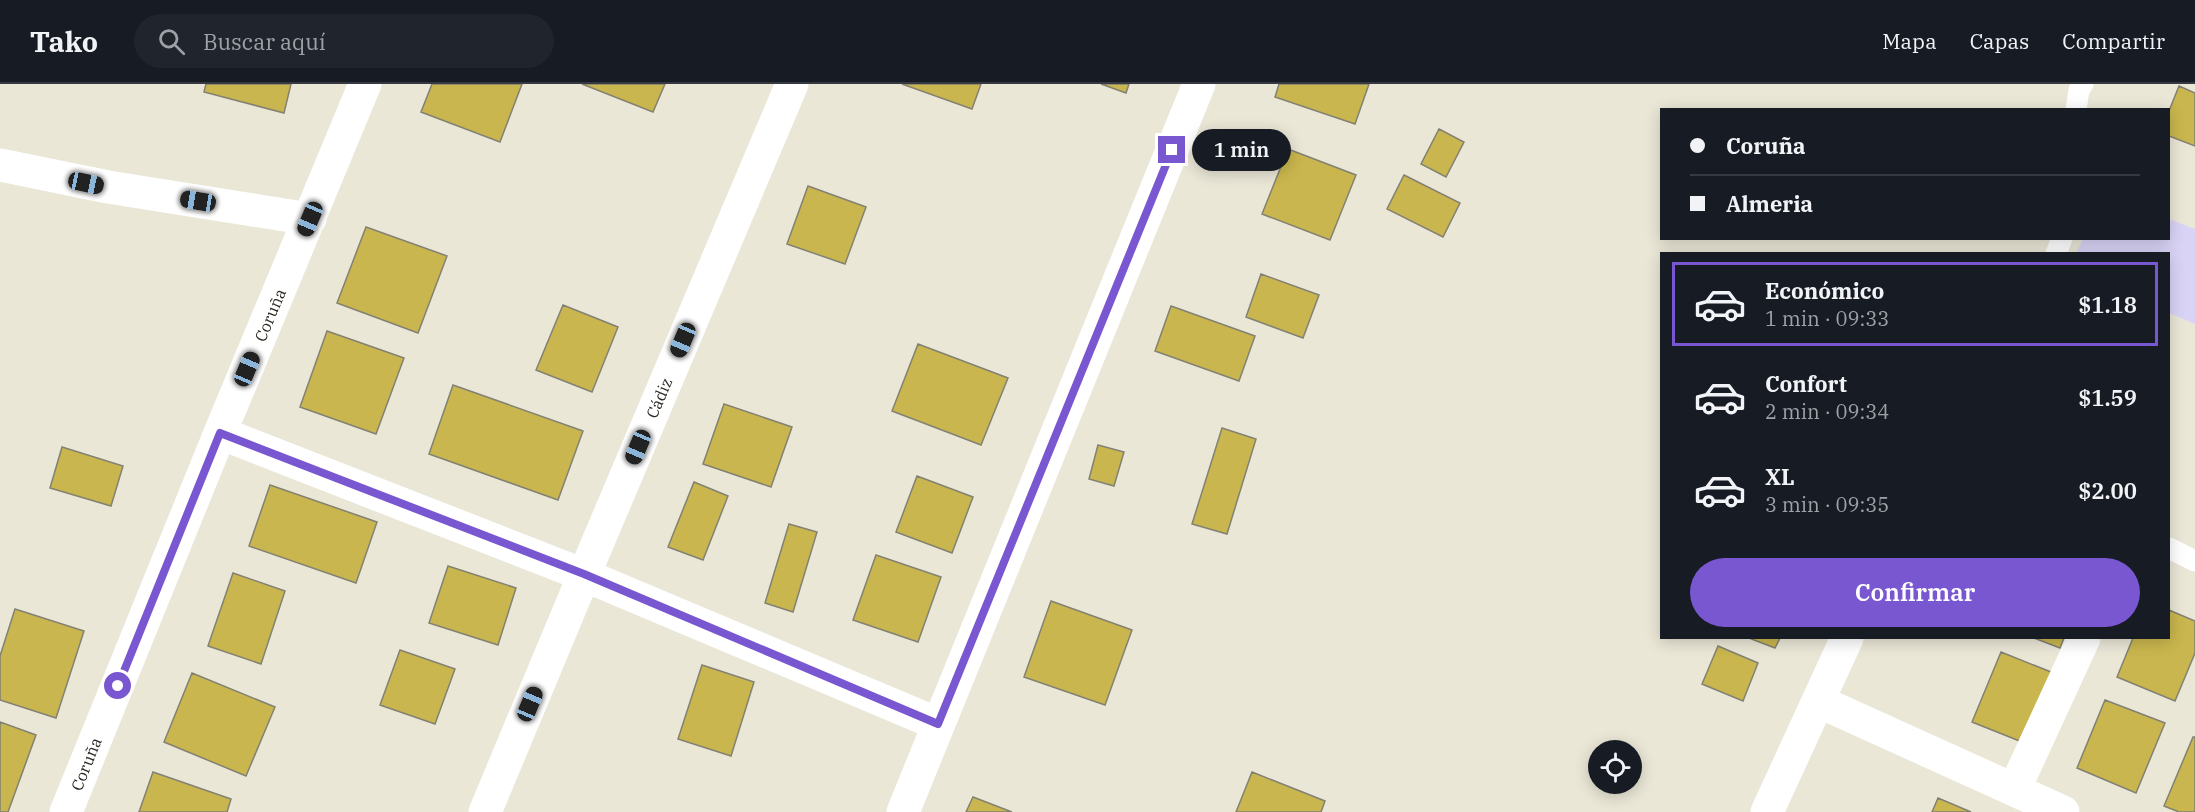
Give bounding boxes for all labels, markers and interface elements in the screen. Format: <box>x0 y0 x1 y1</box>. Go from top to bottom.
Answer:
search box <box>134 14 554 68</box>
text: Tako <box>30 23 98 60</box>
icon: search <box>155 25 188 58</box>
text: Buscar aquí <box>203 27 326 56</box>
text: Mapa <box>1882 27 1937 55</box>
text: Capas <box>1970 27 2029 55</box>
text: Compartir <box>2062 27 2165 55</box>
callout: 1 min <box>1193 129 1292 171</box>
text: Coruña <box>1726 131 1806 160</box>
route end <box>1158 136 1185 163</box>
text: 1 min <box>1214 136 1269 163</box>
car <box>67 170 105 196</box>
car <box>179 189 217 213</box>
text: Almeria <box>1726 189 1813 218</box>
car <box>295 199 325 239</box>
text: Económico <box>1765 276 1884 305</box>
icon: car <box>1693 277 1747 331</box>
street label: Coruña <box>250 285 290 344</box>
text: $1.18 <box>2078 290 2137 319</box>
text: 1 min · 09:33 <box>1765 305 1889 332</box>
car <box>668 320 698 360</box>
car <box>232 349 262 389</box>
text: Confort <box>1765 369 1847 398</box>
icon: car <box>1693 370 1747 424</box>
street label: Cádiz <box>642 375 676 421</box>
text: $1.59 <box>2078 383 2137 412</box>
text: 2 min · 09:34 <box>1765 398 1889 425</box>
car <box>623 427 653 467</box>
text: XL <box>1765 462 1795 491</box>
icon: car <box>1693 463 1747 517</box>
text: $2.00 <box>2078 476 2137 505</box>
text: 3 min · 09:35 <box>1765 491 1889 518</box>
button: Confirmar <box>1690 558 2140 627</box>
route start <box>104 672 131 699</box>
car <box>515 684 545 724</box>
street label: Coruña <box>66 734 106 793</box>
map controls <box>1588 740 1642 794</box>
button: locate <box>1588 740 1642 794</box>

